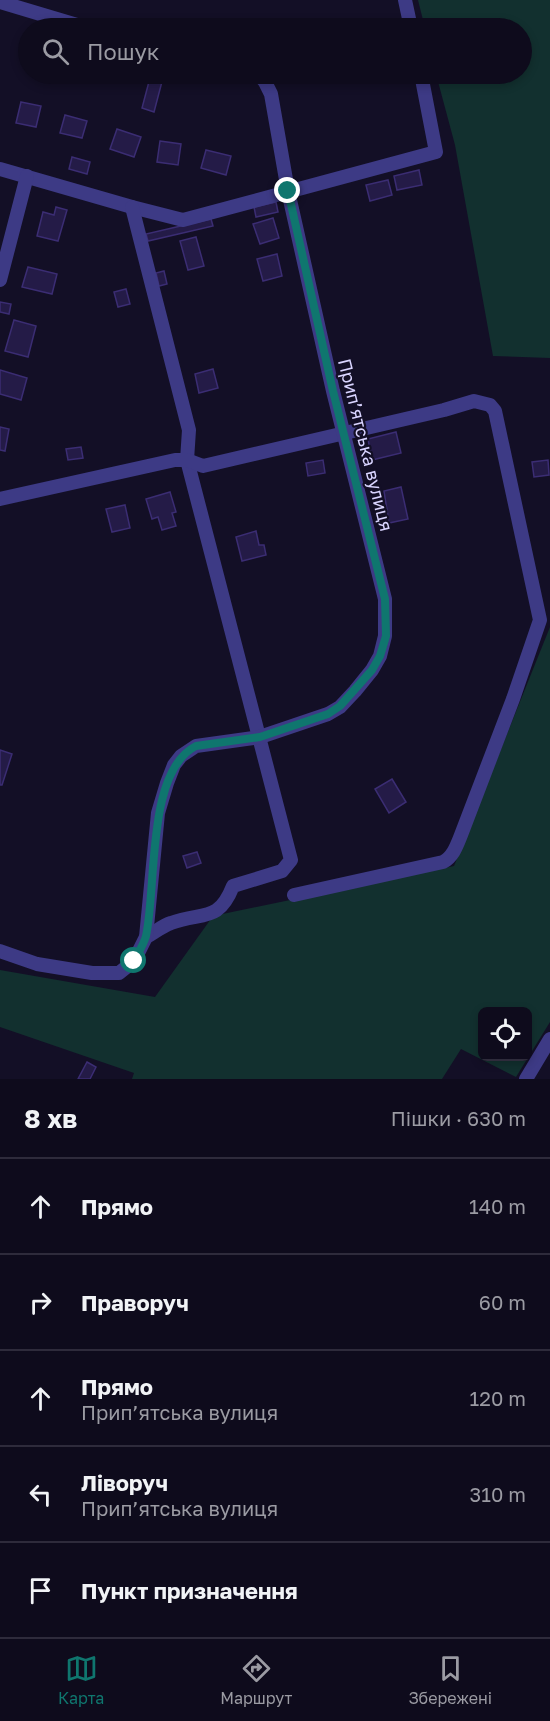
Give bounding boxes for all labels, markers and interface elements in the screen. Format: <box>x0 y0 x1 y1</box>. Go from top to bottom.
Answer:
search box <box>18 18 532 84</box>
icon: search <box>39 35 72 68</box>
text: Пошук <box>87 38 160 65</box>
route end <box>274 177 300 203</box>
street label: Прип’ятська вулиця <box>334 356 398 533</box>
route start <box>120 947 146 973</box>
map controls <box>478 1007 532 1061</box>
button: locate <box>478 1007 532 1061</box>
text: 8 хв <box>24 1103 77 1134</box>
text: Пішки · 630 m <box>391 1106 526 1130</box>
icon: ahead <box>24 1190 57 1223</box>
text: Прямо <box>81 1193 153 1220</box>
text: 140 m <box>469 1194 526 1218</box>
icon: right <box>24 1286 57 1319</box>
text: Праворуч <box>81 1289 189 1316</box>
text: 60 m <box>479 1290 526 1314</box>
text: Прямо <box>81 1373 153 1400</box>
icon: ahead <box>24 1382 57 1415</box>
text: 120 m <box>470 1386 526 1410</box>
text: Прип’ятська вулиця <box>81 1400 278 1424</box>
text: Ліворуч <box>81 1469 168 1496</box>
icon: left <box>24 1478 57 1511</box>
text: 310 m <box>470 1482 526 1506</box>
text: Прип’ятська вулиця <box>81 1496 278 1520</box>
icon: arrive <box>24 1574 57 1607</box>
text: Пункт призначення <box>81 1577 298 1604</box>
tab: Карта <box>58 1652 104 1708</box>
tab: Маршрут <box>220 1652 292 1708</box>
tab: Збережені <box>408 1652 492 1708</box>

